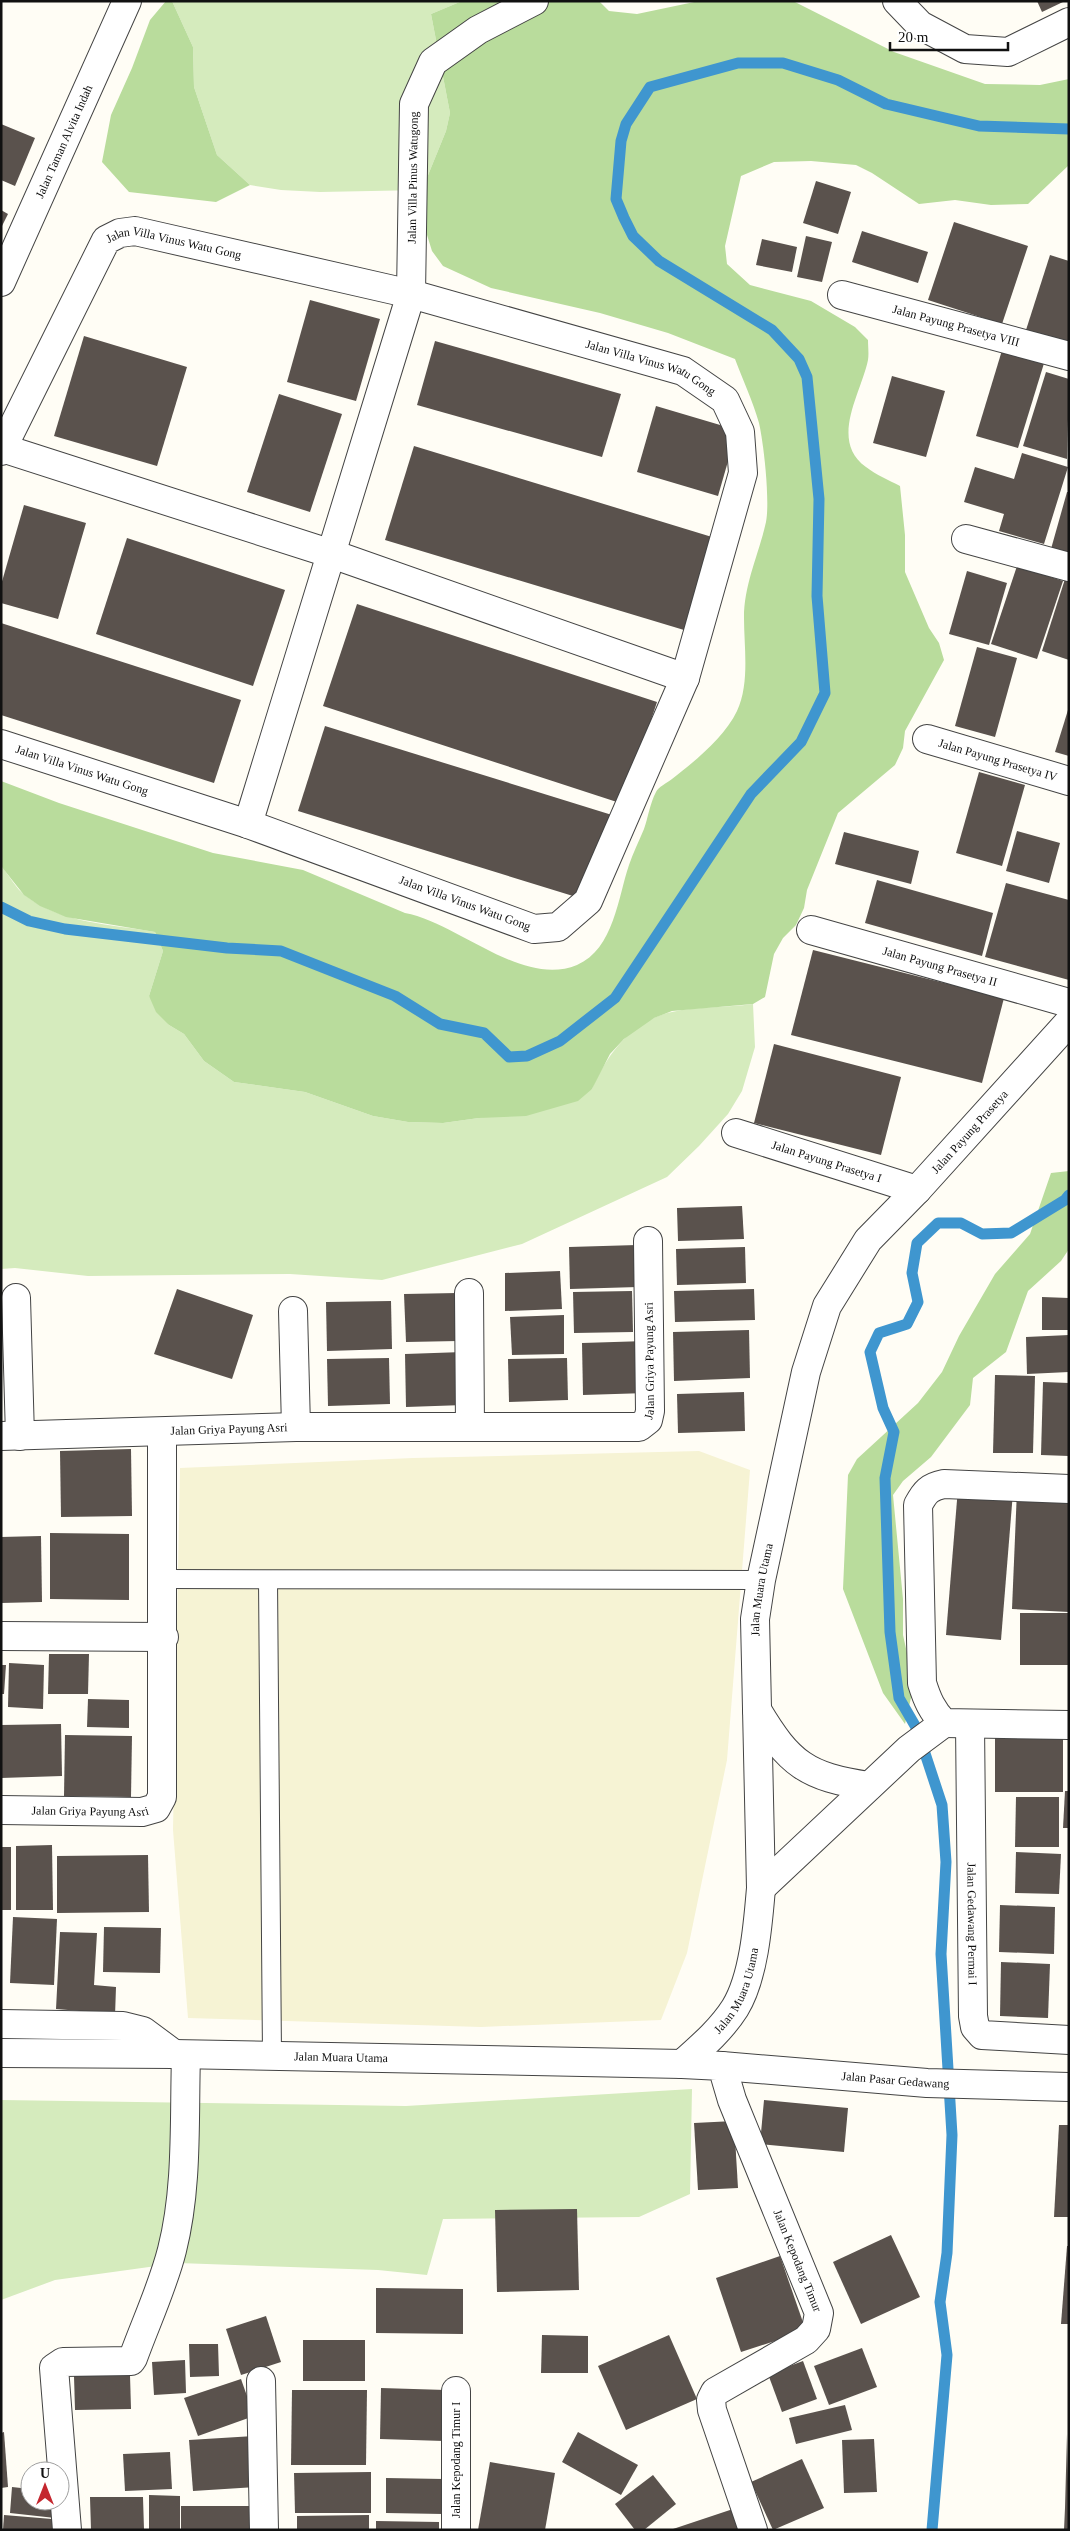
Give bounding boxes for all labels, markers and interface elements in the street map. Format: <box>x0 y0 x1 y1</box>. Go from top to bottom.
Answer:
scale bar <box>890 20 1008 52</box>
text: 20 m <box>898 29 929 45</box>
street label: Jalan Taman Alvita Indah <box>33 83 95 200</box>
street label: Jalan Villa Pinus Watugong <box>405 111 421 244</box>
street label: Jalan Villa Vinus Watu Gong <box>104 224 243 262</box>
street label: Jalan Payung Prasetya VIII <box>891 302 1021 349</box>
street label: Jalan Villa Vinus Watu Gong <box>584 337 718 399</box>
street label: Jalan Payung Prasetya IV <box>937 736 1059 784</box>
street label: Jalan Villa Vinus Watu Gong <box>14 742 150 798</box>
street label: Jalan Villa Vinus Watu Gong <box>397 873 533 933</box>
street label: Jalan Payung Prasetya II <box>881 944 999 989</box>
street label: Jalan Payung Prasetya <box>928 1087 1011 1176</box>
street label: Jalan Payung Prasetya I <box>770 1138 883 1185</box>
street label: Jalan Griya Payung Asri <box>641 1301 657 1421</box>
street label: Jalan Griya Payung Asri <box>170 1420 288 1438</box>
street label: Jalan Muara Utama <box>748 1541 776 1636</box>
street label: Jalan Griya Payung Asri <box>31 1803 151 1819</box>
street label: Jalan Gedawang Permai I <box>964 1862 980 1986</box>
street label: Jalan Muara Utama <box>711 1946 761 2037</box>
street label: Jalan Muara Utama <box>294 2049 389 2065</box>
street label: Jalan Pasar Gedawang <box>841 2069 949 2091</box>
street label: Jalan Kepodang Timur <box>770 2207 825 2314</box>
street label: Jalan Kepodang Timur I <box>449 2402 463 2518</box>
north arrow <box>20 2461 70 2511</box>
text: U <box>40 2466 50 2481</box>

